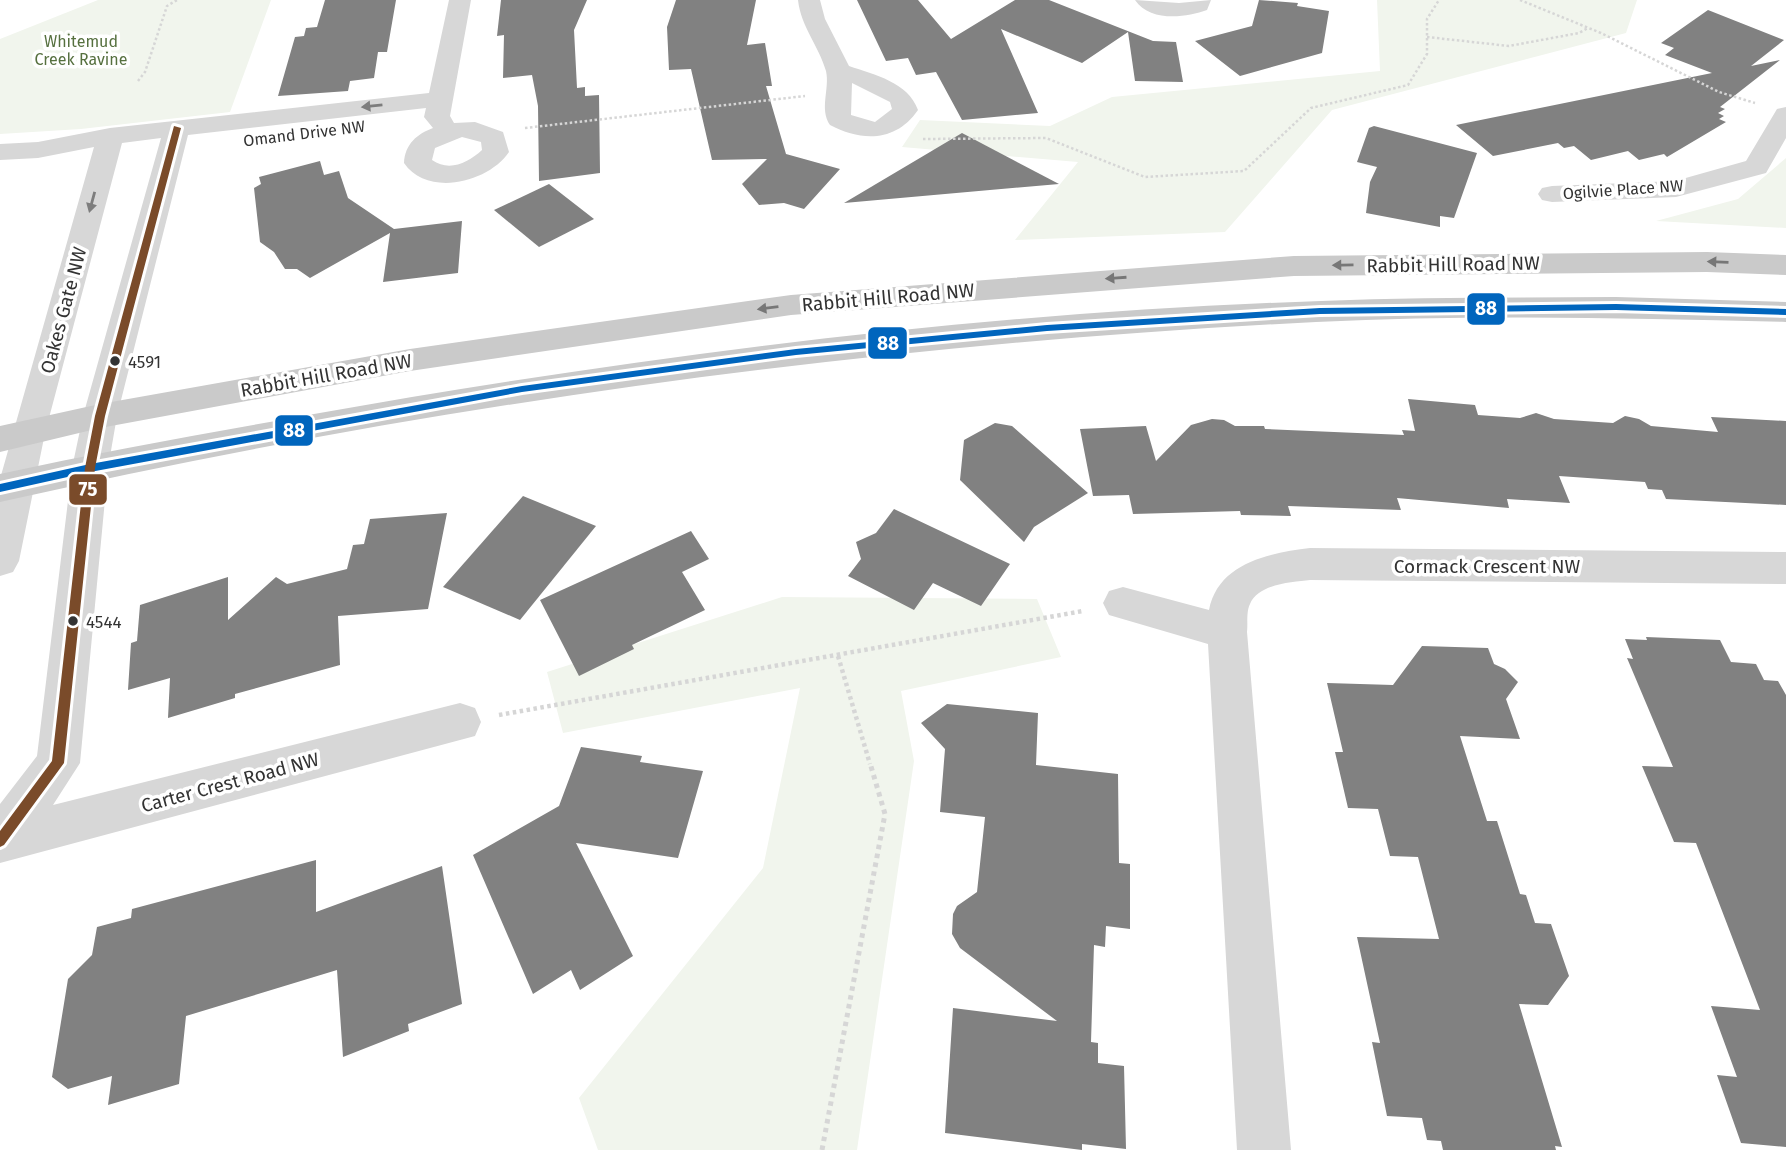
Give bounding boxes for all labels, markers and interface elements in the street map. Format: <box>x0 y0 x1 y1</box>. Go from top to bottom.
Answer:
park label: Whitemud Creek Ravine <box>35 32 127 69</box>
one-way arrow <box>361 101 383 112</box>
street label: Omand Drive NW <box>242 117 366 150</box>
street label: Ogilvie Place NW <box>1562 176 1684 203</box>
one-way arrow <box>86 192 96 213</box>
street label: Oakes Gate NW <box>36 244 92 376</box>
street label: Rabbit Hill Road NW <box>1366 251 1540 278</box>
one-way arrow <box>1707 257 1729 268</box>
one-way arrow <box>1332 259 1354 271</box>
one-way arrow <box>1105 273 1127 284</box>
street label: Rabbit Hill Road NW <box>801 278 976 317</box>
line badge: 88 <box>1466 292 1506 326</box>
text: 88 <box>1475 297 1497 320</box>
one-way arrow <box>756 303 778 314</box>
line badge: 88 <box>867 326 908 360</box>
text: 88 <box>877 332 899 355</box>
street label: Rabbit Hill Road NW <box>239 349 414 402</box>
place label: 4591 <box>128 352 161 373</box>
marker: 4591 <box>108 354 122 368</box>
line badge: 88 <box>274 414 314 447</box>
text: 88 <box>283 419 305 442</box>
line badge: 75 <box>68 473 108 506</box>
text: 75 <box>79 478 97 501</box>
street label: Cormack Crescent NW <box>1394 555 1580 578</box>
place label: 4544 <box>86 612 121 633</box>
marker: 4544 <box>66 614 80 628</box>
street label: Carter Crest Road NW <box>139 748 322 817</box>

